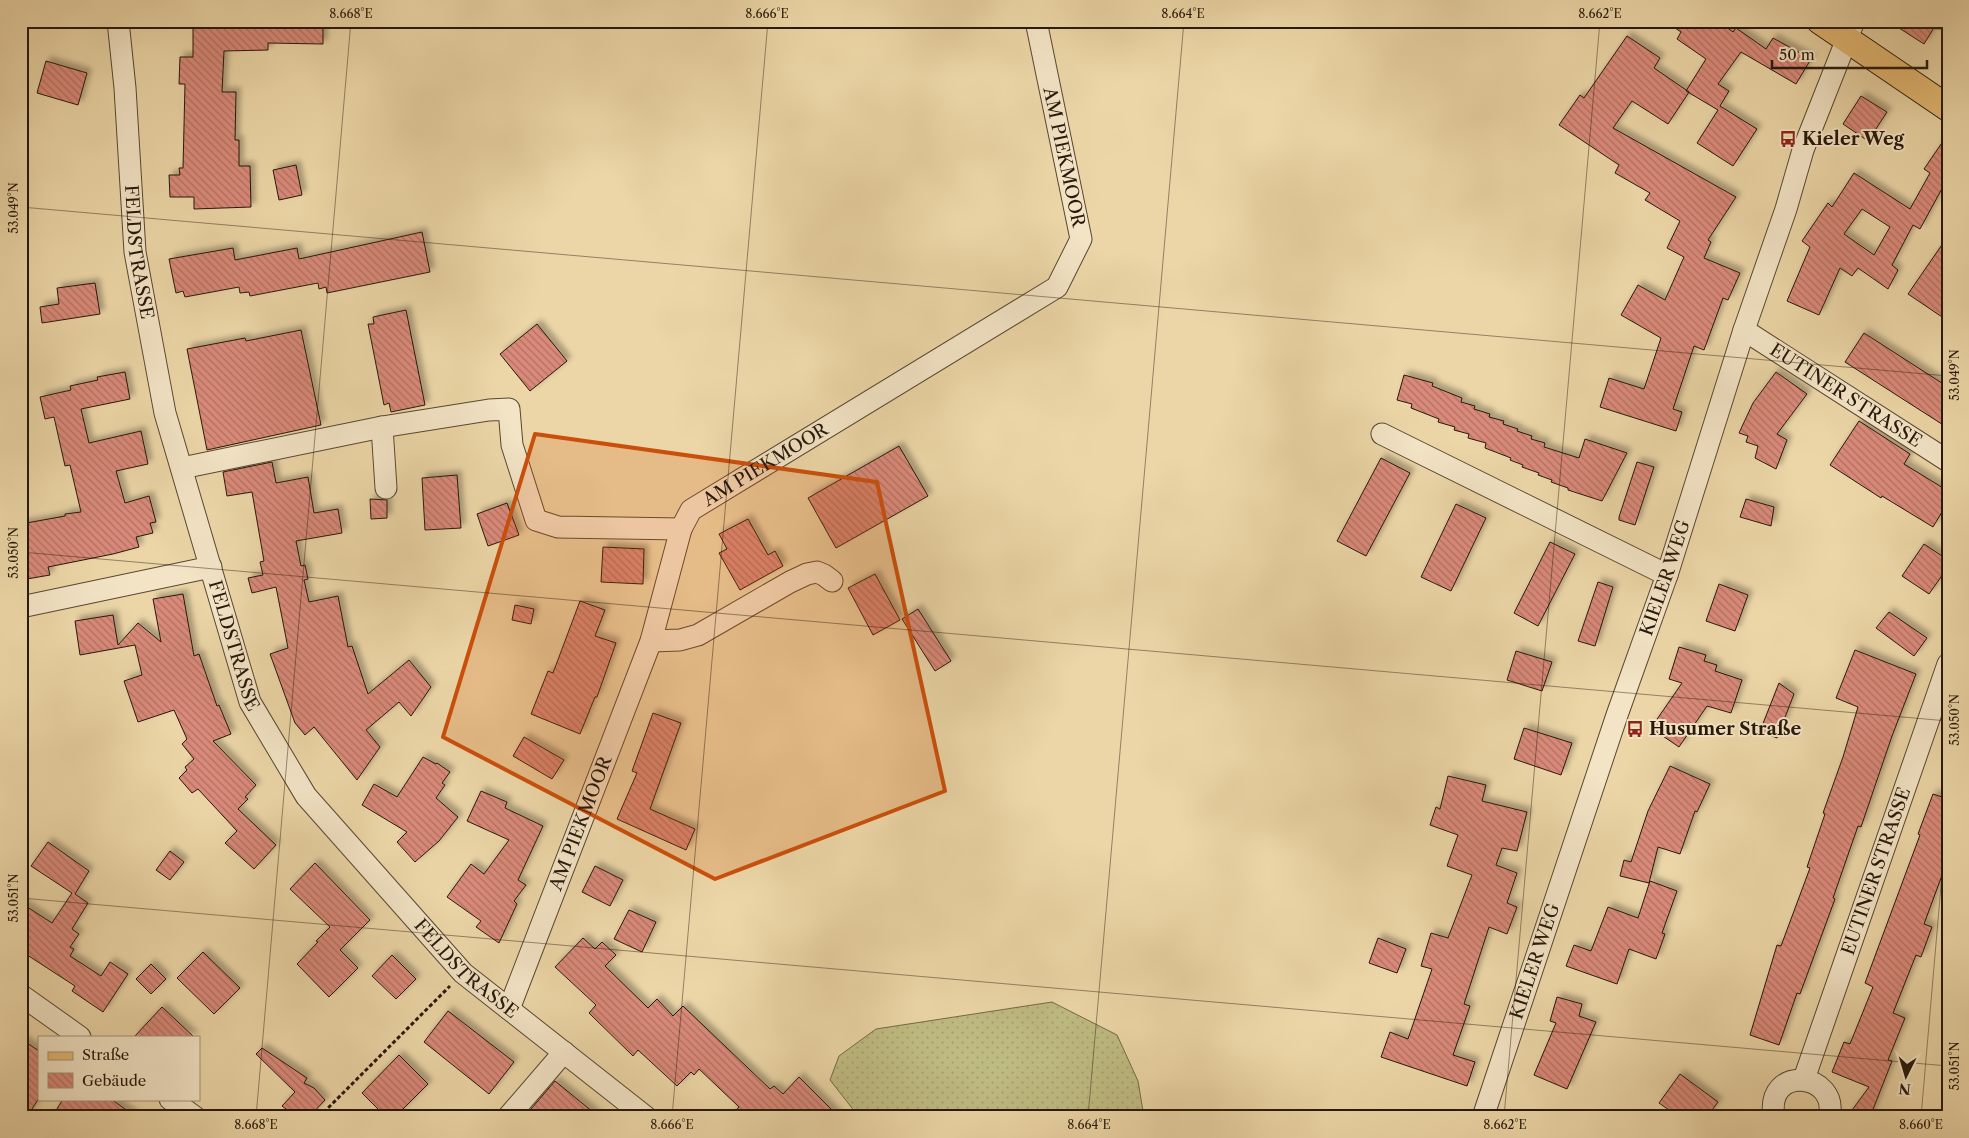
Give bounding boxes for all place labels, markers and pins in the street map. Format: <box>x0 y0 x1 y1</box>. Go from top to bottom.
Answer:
place label: Kieler Weg <box>1802 128 1905 150</box>
bus stop icon: Kieler Weg <box>1778 129 1798 149</box>
place label: Husumer Straße <box>1649 718 1801 740</box>
bus stop icon: Husumer Straße <box>1625 719 1645 739</box>

